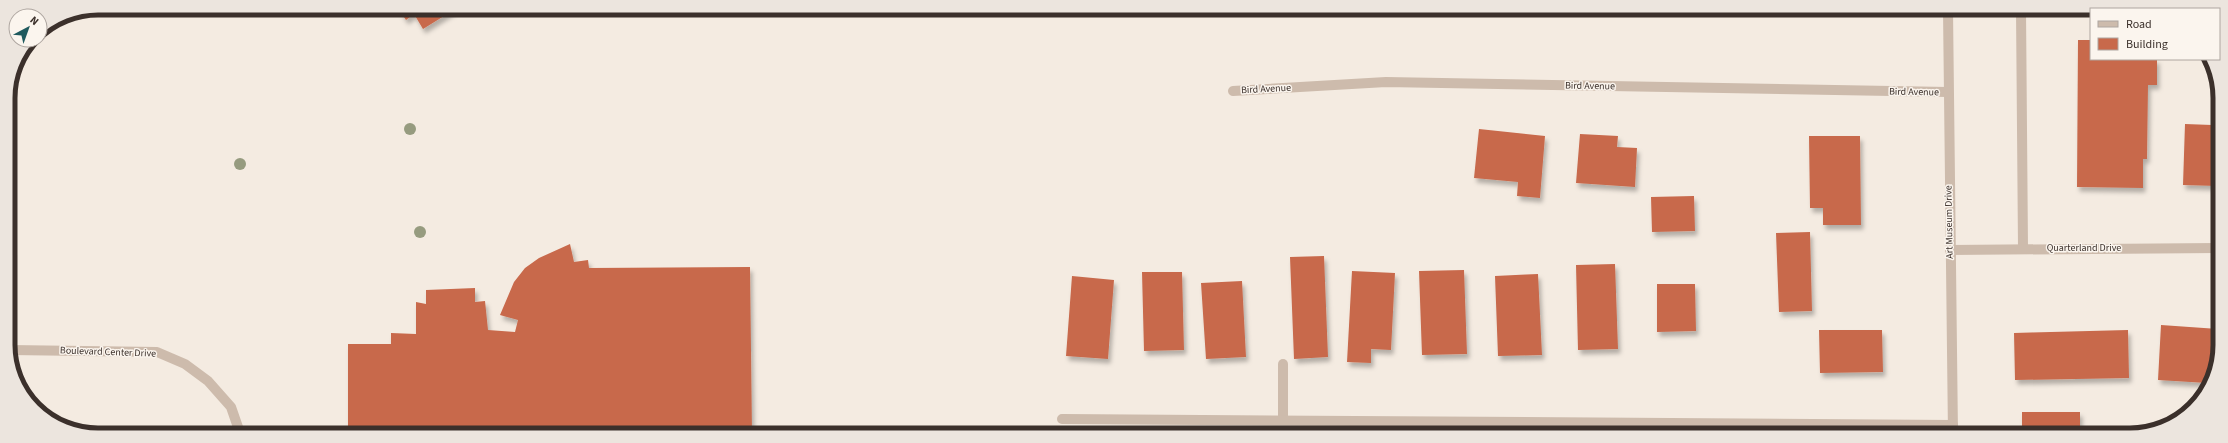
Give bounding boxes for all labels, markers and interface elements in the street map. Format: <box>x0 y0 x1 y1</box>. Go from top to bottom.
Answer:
north arrow <box>8 8 48 48</box>
legend <box>2090 8 2220 60</box>
text: N <box>27 13 42 29</box>
text: Road <box>2126 16 2152 33</box>
text: Building <box>2126 36 2168 53</box>
street label: Bird Avenue <box>1565 79 1615 93</box>
street label: Bird Avenue <box>1241 81 1291 97</box>
street label: Bird Avenue <box>1889 85 1939 99</box>
street label: Art Museum Drive <box>1941 185 1957 259</box>
street label: Quarterland Drive <box>2047 241 2121 255</box>
street label: Boulevard Center Drive <box>60 343 156 361</box>

